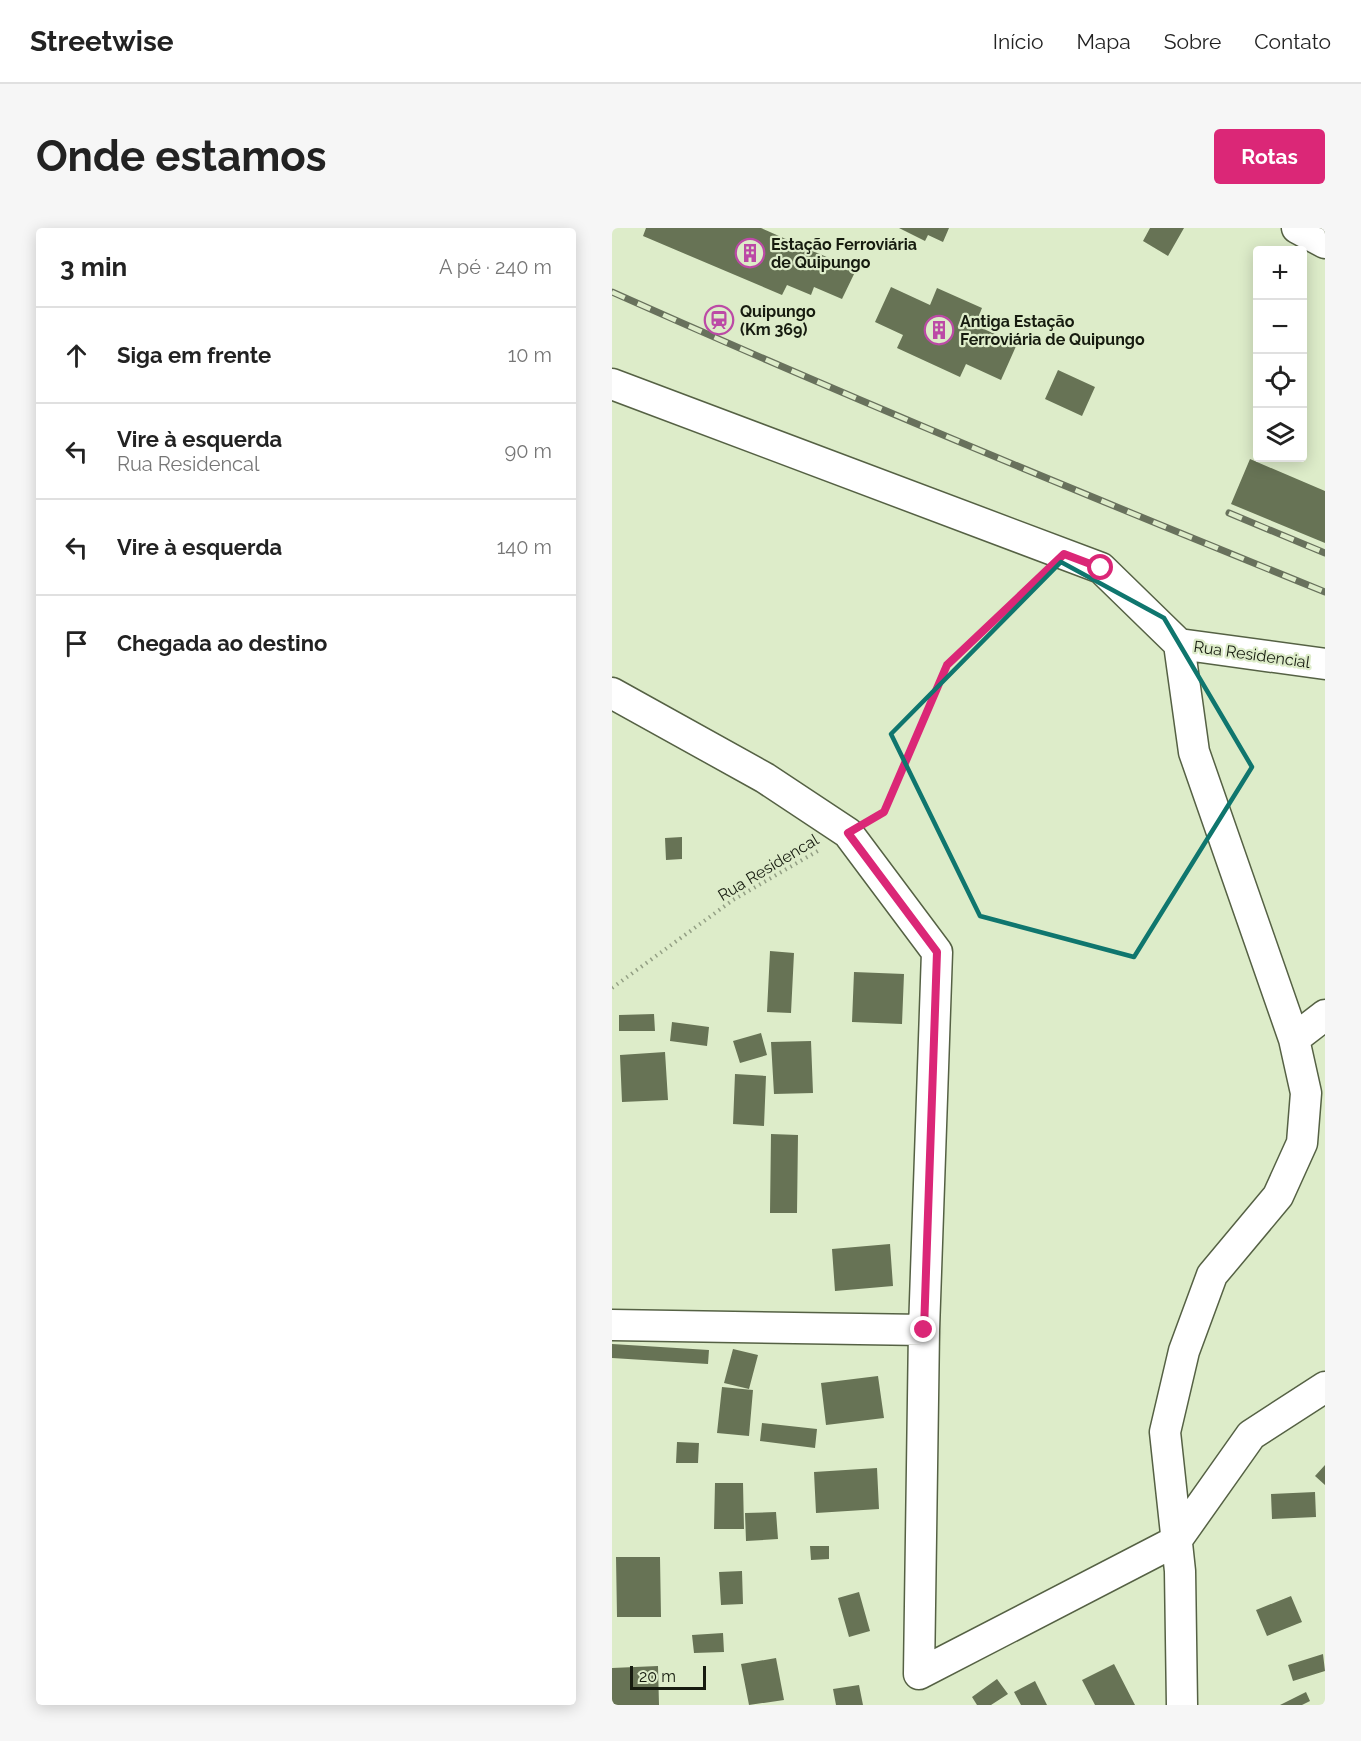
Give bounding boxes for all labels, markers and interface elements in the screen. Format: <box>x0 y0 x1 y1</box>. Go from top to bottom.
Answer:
text: Streetwise <box>30 25 174 58</box>
text: Início <box>993 29 1043 54</box>
text: Mapa <box>1076 29 1131 54</box>
text: Sobre <box>1164 29 1221 54</box>
text: Contato <box>1254 29 1331 54</box>
button: Rotas <box>1214 129 1325 184</box>
text: Onde estamos <box>36 132 327 181</box>
place label: Estação Ferroviária de Quipungo <box>771 235 917 272</box>
building icon: Estação Ferroviária de Quipungo <box>734 237 766 269</box>
map controls <box>1253 246 1307 462</box>
button: + <box>1253 246 1307 300</box>
text: 3 min <box>60 252 127 282</box>
text: A pé · 240 m <box>439 255 552 279</box>
button: − <box>1253 300 1307 354</box>
place label: Quipungo (Km 369) <box>740 302 816 339</box>
station icon: Quipungo (Km 369) <box>703 304 735 336</box>
place label: Antiga Estação Ferroviária de Quipungo <box>960 312 1145 349</box>
building icon: Antiga Estação Ferroviária de Quipungo <box>923 314 955 346</box>
icon: ahead <box>60 339 93 372</box>
text: Siga em frente <box>117 342 271 368</box>
text: 10 m <box>508 343 552 367</box>
button: locate <box>1253 354 1307 408</box>
button: layers <box>1253 408 1307 462</box>
text: Vire à esquerda <box>117 426 282 452</box>
icon: left <box>60 435 93 468</box>
text: 90 m <box>505 439 552 463</box>
text: Rua Residencal <box>117 452 259 476</box>
icon: left <box>60 531 93 564</box>
text: Vire à esquerda <box>117 534 282 560</box>
text: 140 m <box>497 535 552 559</box>
route start <box>1087 554 1113 580</box>
icon: arrive <box>60 627 93 660</box>
text: Chegada ao destino <box>117 630 327 656</box>
street label: Rua Residencial <box>1192 637 1312 672</box>
street label: Rua Residencal <box>715 830 823 905</box>
route end <box>910 1316 936 1342</box>
scale bar <box>630 1663 706 1690</box>
text: 20 m <box>639 1667 676 1686</box>

